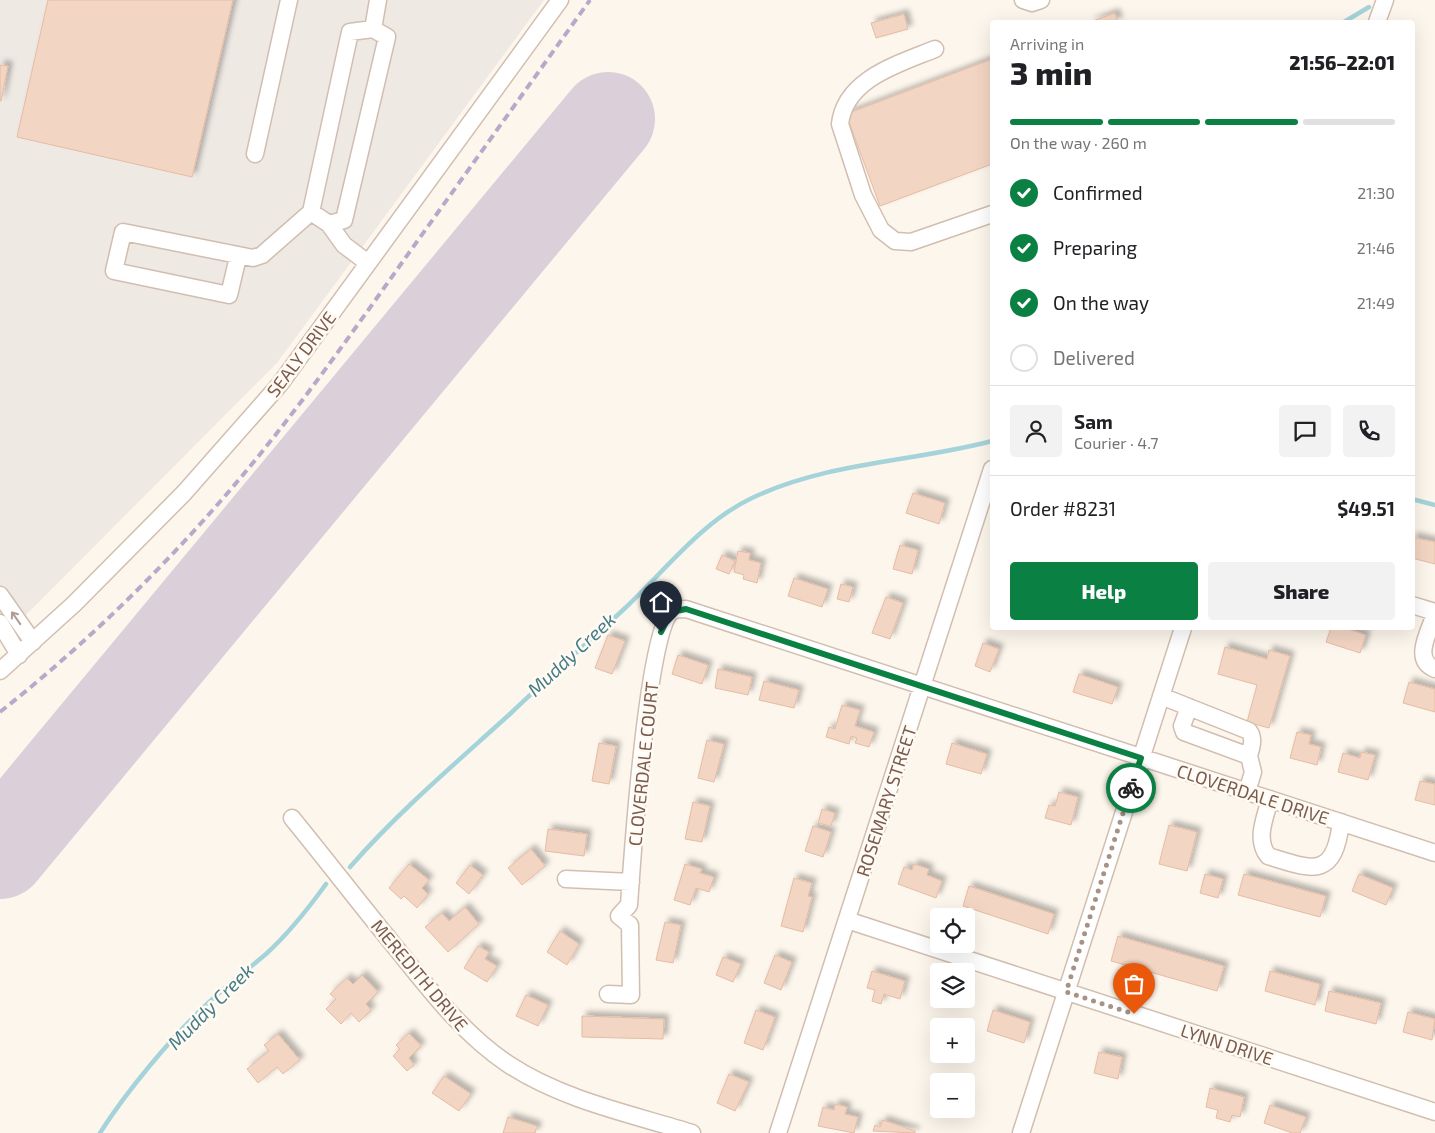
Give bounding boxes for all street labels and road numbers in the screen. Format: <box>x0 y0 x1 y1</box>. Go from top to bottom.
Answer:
street label: SEALY DRIVE <box>262 307 340 401</box>
street label: CLOVERDALE COURT <box>623 680 663 847</box>
street label: ROSEMARY STREET <box>851 722 921 879</box>
street label: CLOVERDALE DRIVE <box>1174 759 1332 829</box>
street label: MEREDITH DRIVE <box>367 915 473 1035</box>
street label: LYNN DRIVE <box>1178 1019 1276 1069</box>

